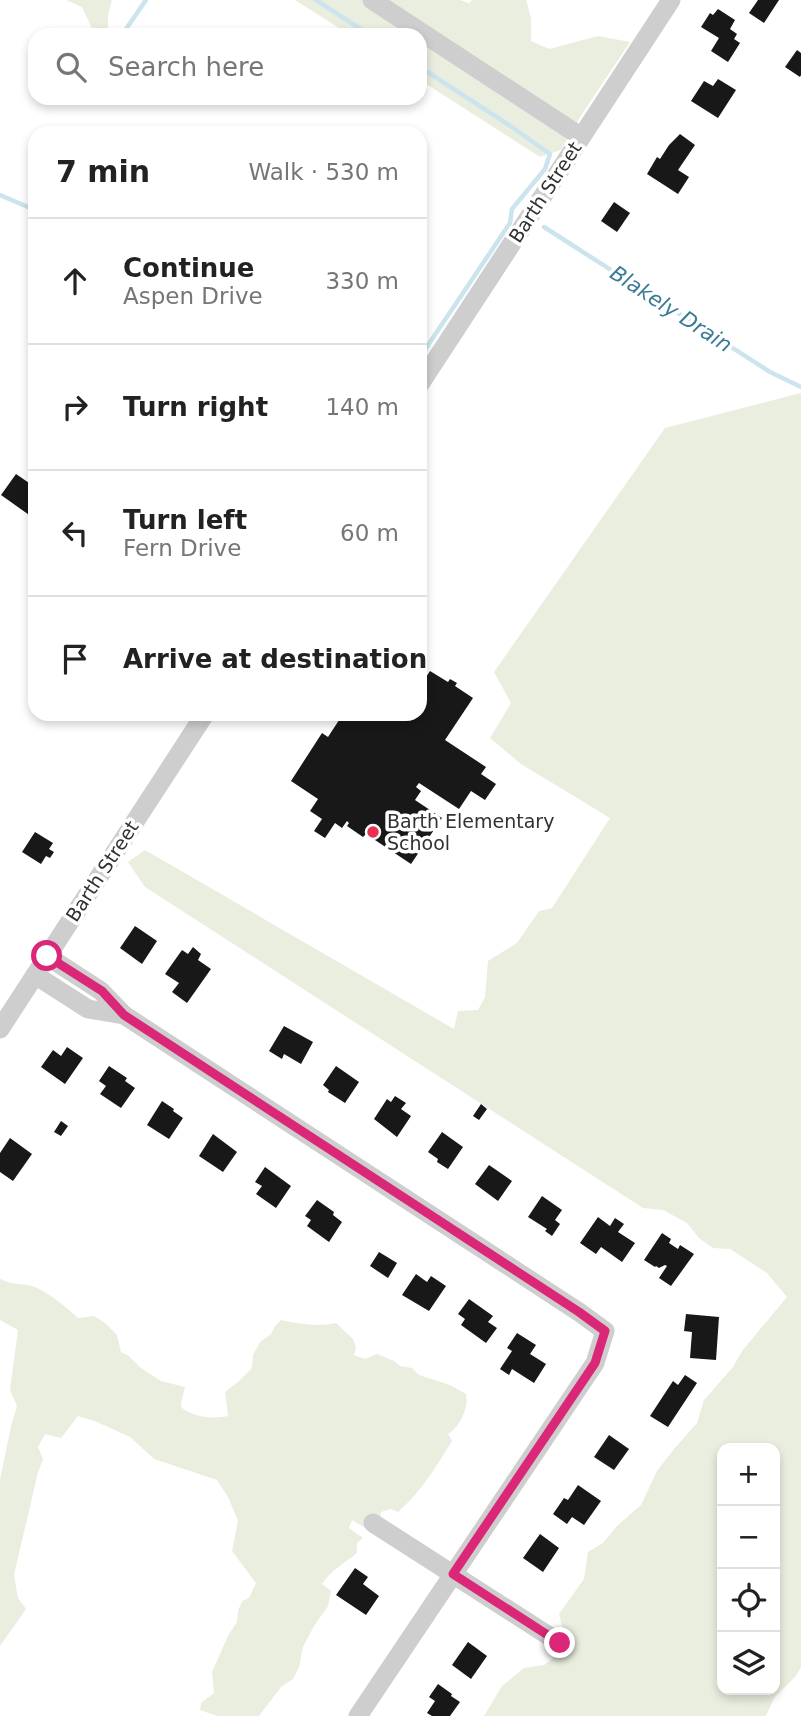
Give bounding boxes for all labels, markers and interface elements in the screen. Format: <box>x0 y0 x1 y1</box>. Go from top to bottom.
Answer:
search box <box>28 28 427 105</box>
icon: search <box>52 48 90 86</box>
text: Search here <box>108 52 264 82</box>
street label: Barth Street <box>504 137 586 247</box>
text: 7 min <box>56 154 150 189</box>
text: Walk · 530 m <box>248 159 399 185</box>
text: Continue <box>123 253 254 283</box>
water label: Blakely Drain <box>606 261 736 357</box>
icon: ahead <box>56 262 94 300</box>
text: 330 m <box>325 268 399 294</box>
text: Aspen Drive <box>123 283 263 309</box>
icon: right <box>56 388 94 426</box>
text: Turn right <box>123 392 268 422</box>
text: 140 m <box>325 394 399 420</box>
text: Turn left <box>123 505 247 535</box>
icon: left <box>56 514 94 552</box>
text: 60 m <box>340 520 399 546</box>
text: Fern Drive <box>123 535 241 561</box>
icon: arrive <box>56 640 94 678</box>
text: Arrive at destination <box>123 644 427 674</box>
place label: Barth Elementary School <box>387 810 554 854</box>
street label: Barth Street <box>61 816 143 926</box>
marker: Barth Elementary School <box>365 824 381 840</box>
route start <box>31 940 62 971</box>
map controls <box>717 1443 780 1695</box>
button: + <box>717 1443 780 1506</box>
button: − <box>717 1506 780 1569</box>
button: locate <box>717 1569 780 1632</box>
route end <box>544 1627 575 1658</box>
button: layers <box>717 1632 780 1695</box>

